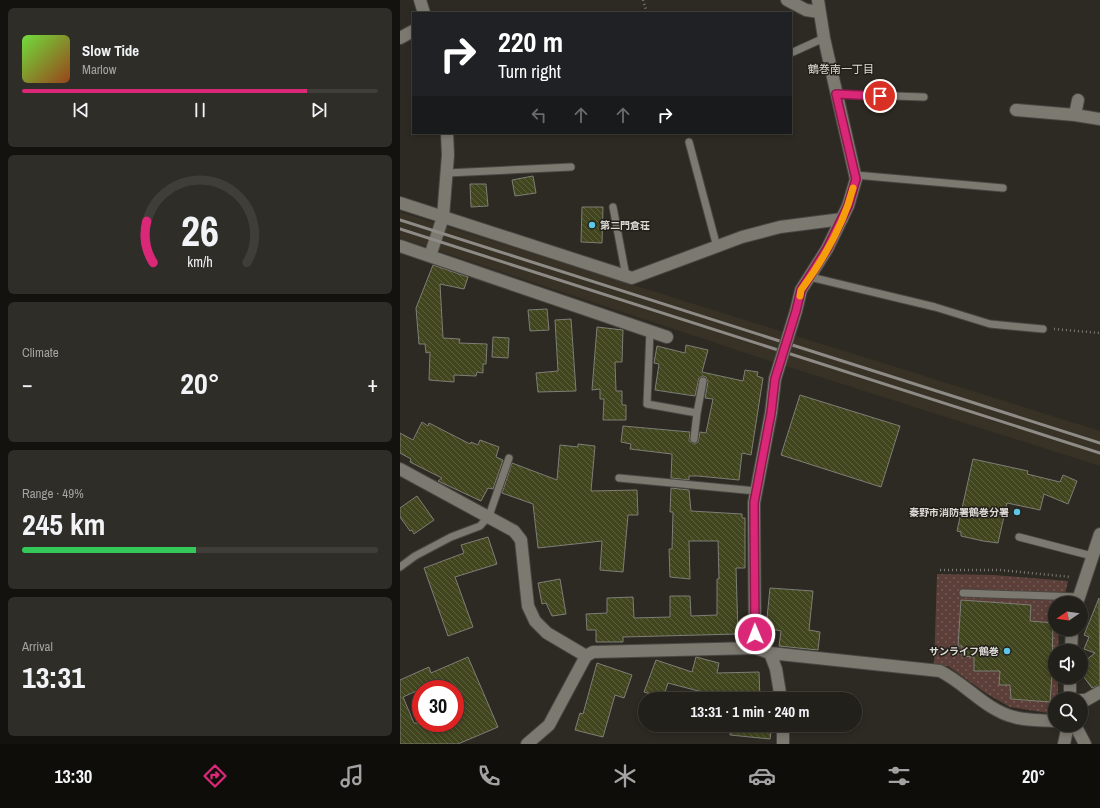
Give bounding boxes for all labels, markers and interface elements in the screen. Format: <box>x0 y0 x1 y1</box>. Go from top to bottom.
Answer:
text: 220 m <box>498 23 563 61</box>
icon: right <box>432 28 484 80</box>
text: Slow Tide <box>82 40 139 61</box>
text: Turn right <box>498 59 561 84</box>
text: Marlow <box>82 61 116 78</box>
district label: 鶴巻南一丁目 <box>808 62 874 76</box>
pin <box>863 79 897 113</box>
icon: arrive <box>869 85 891 107</box>
icon: previous <box>70 99 92 121</box>
icon: pause <box>189 99 211 121</box>
icon: next <box>308 99 330 121</box>
icon: left <box>528 104 550 126</box>
icon: ahead <box>570 104 592 126</box>
icon: ahead <box>612 104 634 126</box>
icon: right <box>654 104 676 126</box>
text: 26 <box>181 203 219 259</box>
place label: 第二門倉荘 <box>600 219 650 232</box>
marker: 第二門倉荘 <box>587 220 597 230</box>
text: km/h <box>187 251 213 270</box>
text: Climate <box>22 344 59 361</box>
text: 20° <box>180 363 220 403</box>
text: − <box>22 369 33 399</box>
text: + <box>367 369 378 399</box>
text: Range · 49% <box>22 485 84 502</box>
text: 245 km <box>22 504 105 544</box>
place label: 秦野市消防署鶴巻分署 <box>909 506 1009 519</box>
marker: 秦野市消防署鶴巻分署 <box>1012 507 1022 517</box>
north arrow <box>1048 596 1088 636</box>
map controls <box>1048 596 1088 732</box>
position arrow <box>734 613 776 655</box>
text: Arrival <box>22 638 53 655</box>
button: sound <box>1048 644 1088 684</box>
place label: サンライフ鶴巻 <box>929 645 999 658</box>
marker: サンライフ鶴巻 <box>1002 646 1012 656</box>
text: 13:31 <box>22 657 85 697</box>
speed limit sign: 30 <box>412 680 464 732</box>
button: search <box>1048 692 1088 732</box>
text: 13:31 · 1 min · 240 m <box>691 701 809 722</box>
icon: directions <box>201 762 229 790</box>
icon: music <box>338 762 366 790</box>
icon: phone <box>475 762 503 790</box>
icon: climate <box>611 762 639 790</box>
icon: car <box>748 762 776 790</box>
icon: filters <box>885 762 913 790</box>
text: 13:30 <box>54 764 92 789</box>
text: 20° <box>1022 764 1046 789</box>

